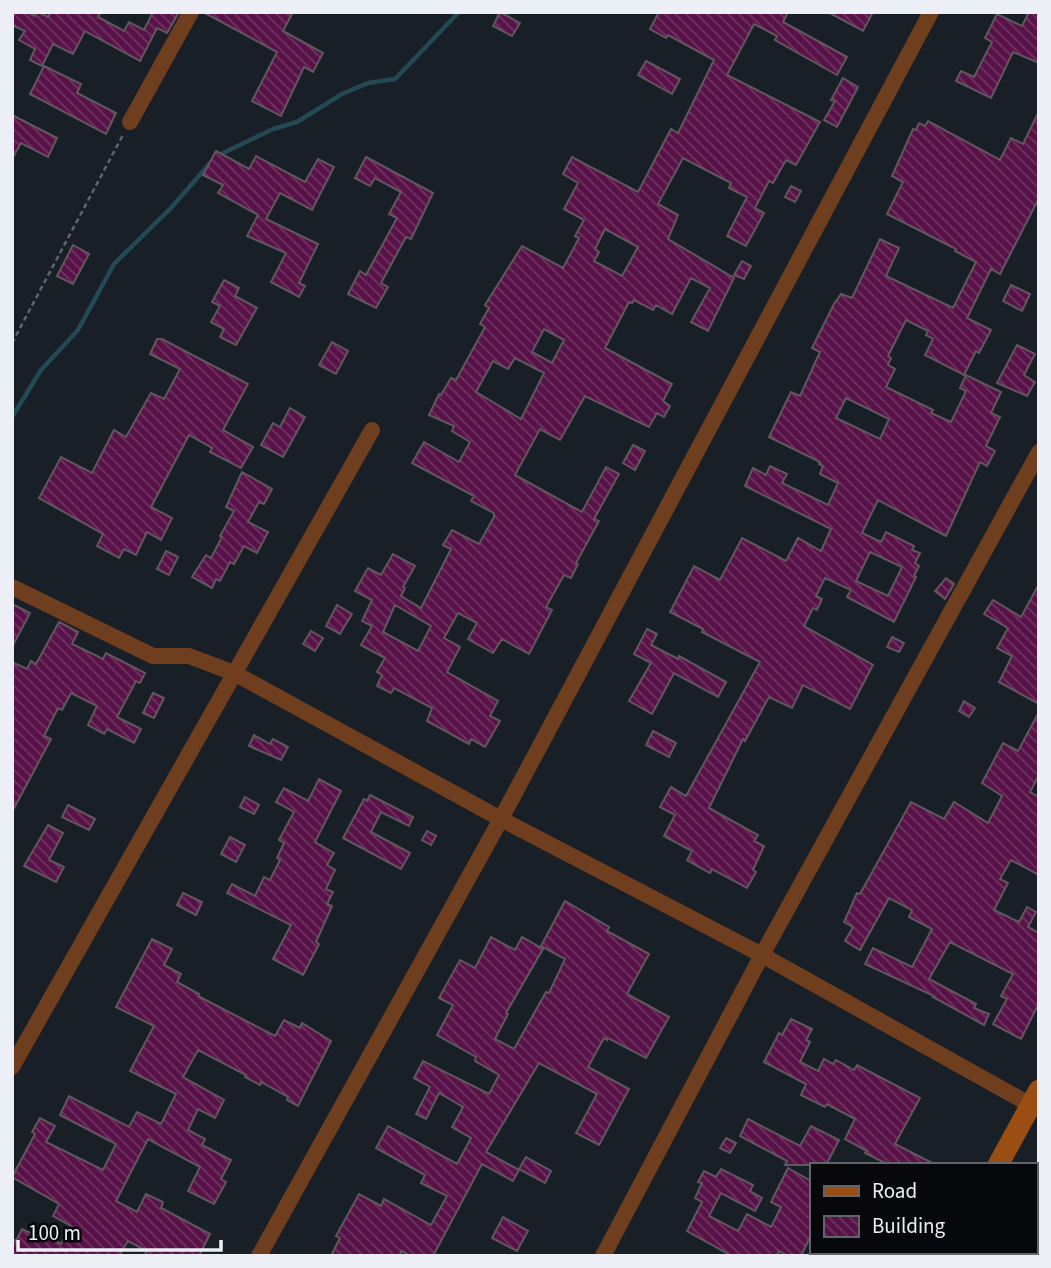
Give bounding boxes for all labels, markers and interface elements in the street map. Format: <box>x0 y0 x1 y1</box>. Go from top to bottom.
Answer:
legend <box>810 1163 1037 1254</box>
text: Road <box>872 1176 917 1206</box>
scale bar <box>18 1208 220 1252</box>
text: Building <box>872 1211 946 1241</box>
text: 100 m <box>28 1218 81 1248</box>

